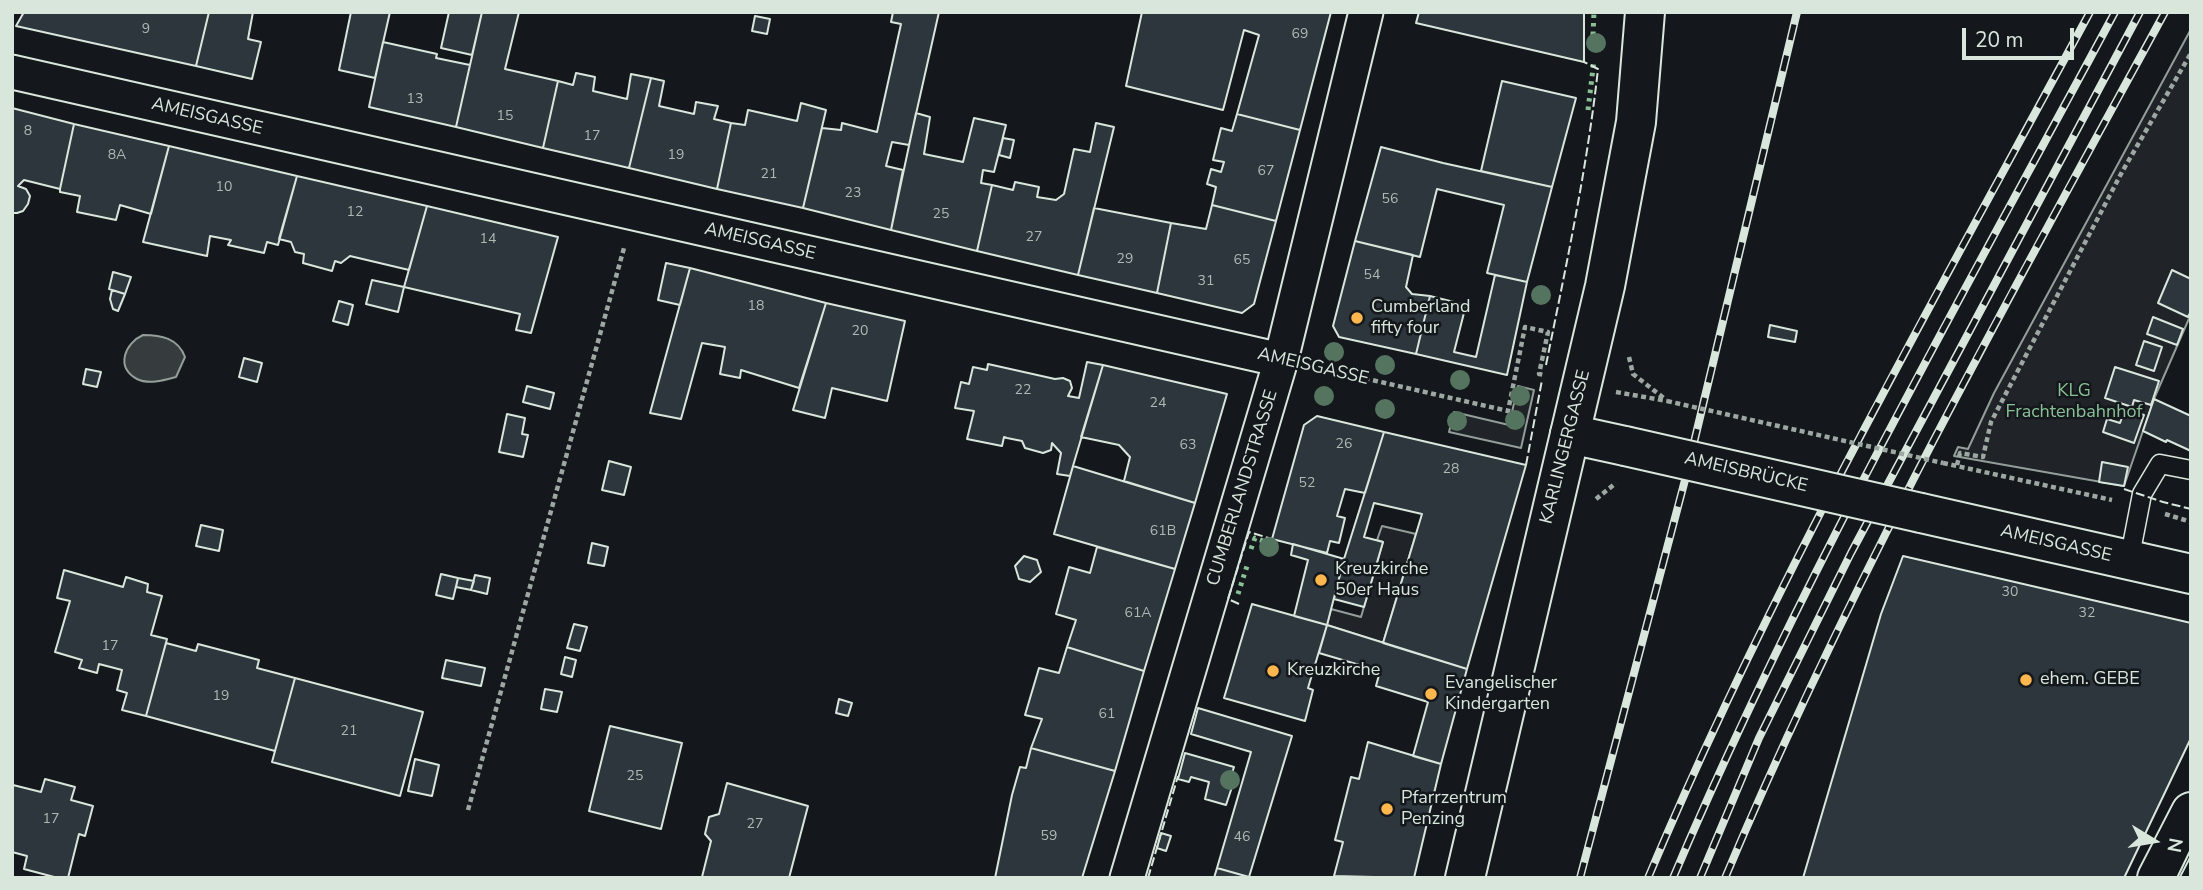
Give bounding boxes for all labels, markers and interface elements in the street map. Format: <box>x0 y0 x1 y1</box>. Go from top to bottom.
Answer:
scale bar <box>1965 14 2077 58</box>
house number: 9 <box>142 22 150 38</box>
text: 20 m <box>1975 26 2024 54</box>
house number: 69 <box>1292 27 1308 43</box>
house number: 13 <box>407 92 423 108</box>
street label: AMEISGASSE <box>149 94 265 140</box>
house number: 15 <box>497 109 513 125</box>
house number: 8 <box>24 124 32 140</box>
house number: 17 <box>584 129 600 145</box>
house number: 8A <box>108 148 126 164</box>
house number: 19 <box>668 148 684 164</box>
house number: 67 <box>1258 164 1274 180</box>
house number: 21 <box>761 167 777 183</box>
house number: 10 <box>216 180 232 196</box>
house number: 23 <box>845 186 861 202</box>
house number: 56 <box>1382 192 1398 208</box>
house number: 12 <box>347 205 363 221</box>
house number: 25 <box>933 207 949 223</box>
street label: AMEISGASSE <box>702 219 818 265</box>
house number: 27 <box>1026 230 1042 246</box>
house number: 14 <box>480 232 496 248</box>
house number: 29 <box>1117 252 1133 268</box>
house number: 65 <box>1234 253 1250 269</box>
house number: 54 <box>1364 268 1380 284</box>
house number: 31 <box>1198 274 1214 290</box>
place label: Cumberland fifty four <box>1371 297 1471 340</box>
house number: 18 <box>748 299 764 315</box>
marker: Cumberland fifty four <box>1349 310 1365 326</box>
house number: 20 <box>852 324 868 340</box>
street label: AMEISGASSE <box>1255 344 1371 390</box>
street label: KARLINGERGASSE <box>1536 368 1596 526</box>
park label: KLG Frachtenbahnhof <box>2006 381 2142 424</box>
house number: 22 <box>1015 383 1031 399</box>
street label: CUMBERLANDSTRASSE <box>1203 387 1283 589</box>
house number: 24 <box>1150 396 1166 412</box>
house number: 26 <box>1336 437 1352 453</box>
house number: 63 <box>1180 438 1196 454</box>
street label: AMEISBRÜCKE <box>1682 448 1810 498</box>
house number: 28 <box>1443 462 1459 478</box>
house number: 52 <box>1299 476 1315 492</box>
street label: AMEISGASSE <box>1998 521 2114 567</box>
house number: 61B <box>1150 524 1176 540</box>
place label: Kreuzkirche 50er Haus <box>1335 559 1428 602</box>
marker: Kreuzkirche 50er Haus <box>1313 572 1329 588</box>
house number: 30 <box>2002 585 2018 601</box>
house number: 61A <box>1124 606 1152 622</box>
house number: 32 <box>2079 606 2095 622</box>
house number: 17 <box>102 639 118 655</box>
place label: Kreuzkirche <box>1287 660 1380 682</box>
marker: Kreuzkirche <box>1265 663 1281 679</box>
place label: ehem. GEBE <box>2040 669 2140 691</box>
marker: ehem. GEBE <box>2018 672 2034 688</box>
place label: Evangelischer Kindergarten <box>1445 673 1557 716</box>
marker: Evangelischer Kindergarten <box>1423 686 1439 702</box>
house number: 19 <box>213 689 229 705</box>
house number: 61 <box>1099 707 1115 723</box>
house number: 21 <box>341 724 357 740</box>
house number: 25 <box>627 769 643 785</box>
place label: Pfarrzentrum Penzing <box>1401 788 1507 830</box>
marker: Pfarrzentrum Penzing <box>1379 801 1395 817</box>
north arrow <box>2119 806 2189 876</box>
house number: 17 <box>43 812 59 828</box>
house number: 27 <box>747 817 763 833</box>
house number: 59 <box>1041 829 1057 845</box>
house number: 46 <box>1234 830 1250 846</box>
text: N <box>2160 836 2189 854</box>

